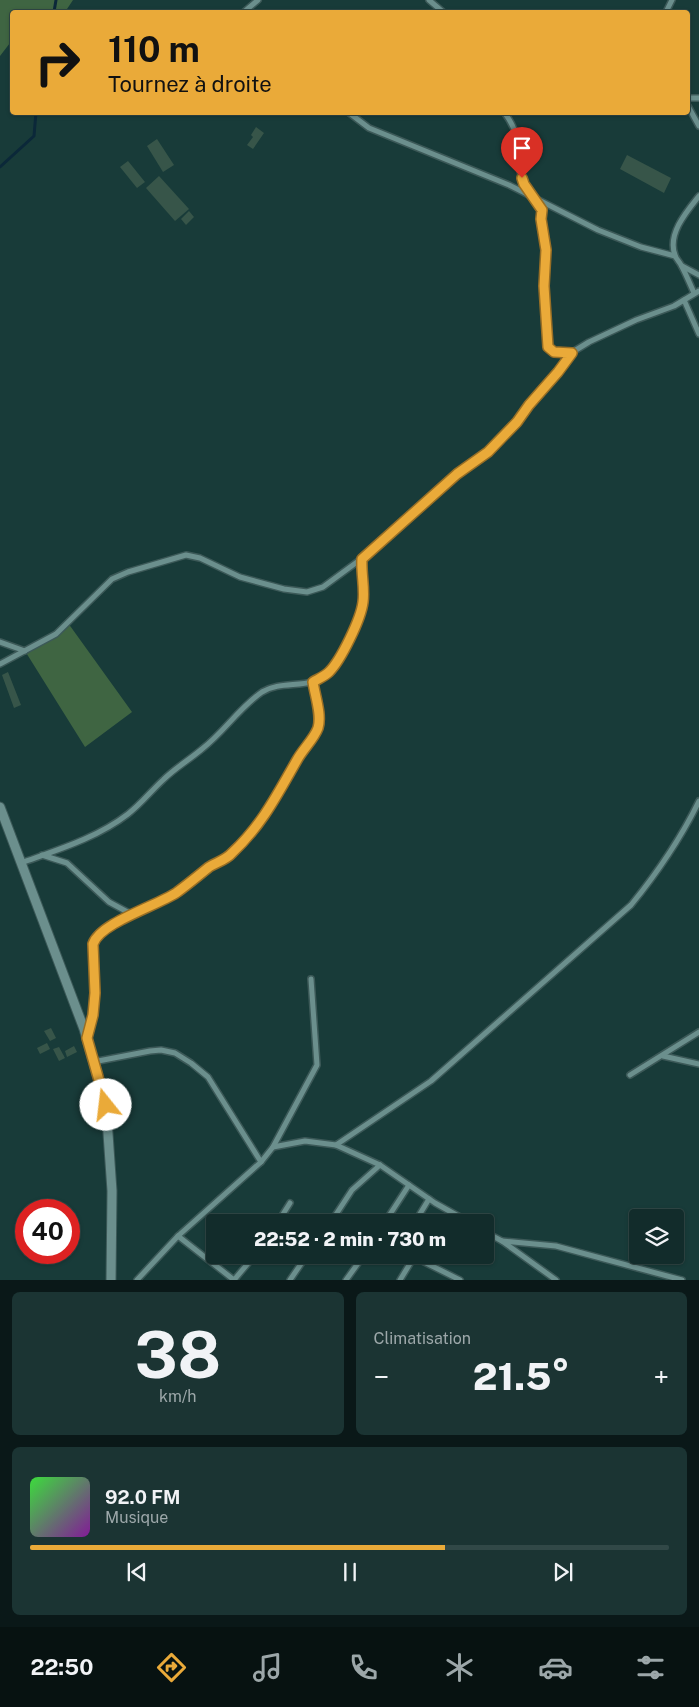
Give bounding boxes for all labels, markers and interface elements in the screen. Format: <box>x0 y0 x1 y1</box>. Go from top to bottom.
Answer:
text: 110 m <box>108 29 200 70</box>
icon: right <box>25 30 90 95</box>
text: Tournez à droite <box>108 71 272 97</box>
pin <box>501 127 543 178</box>
icon: arrive <box>508 134 536 162</box>
position arrow <box>79 1078 131 1130</box>
speed limit sign: 40 <box>15 1199 80 1264</box>
map controls <box>629 1209 684 1264</box>
button: layers <box>629 1209 684 1264</box>
text: 22:52 · 2 min · 730 m <box>254 1228 446 1250</box>
text: 38 <box>134 1316 221 1393</box>
text: Climatisation <box>374 1329 471 1348</box>
text: 21.5° <box>473 1354 570 1399</box>
text: − <box>374 1360 389 1393</box>
text: + <box>653 1360 669 1393</box>
text: km/h <box>159 1387 197 1406</box>
text: 92.0 FM <box>105 1486 180 1508</box>
text: Musique <box>105 1508 168 1527</box>
icon: previous <box>123 1558 151 1586</box>
icon: pause <box>336 1558 364 1586</box>
icon: next <box>549 1558 577 1586</box>
icon: directions <box>154 1650 189 1685</box>
icon: music <box>250 1650 285 1685</box>
icon: phone <box>346 1650 381 1685</box>
icon: climate <box>442 1650 477 1685</box>
icon: car <box>538 1650 573 1685</box>
icon: filters <box>633 1650 668 1685</box>
text: 22:50 <box>30 1654 93 1680</box>

